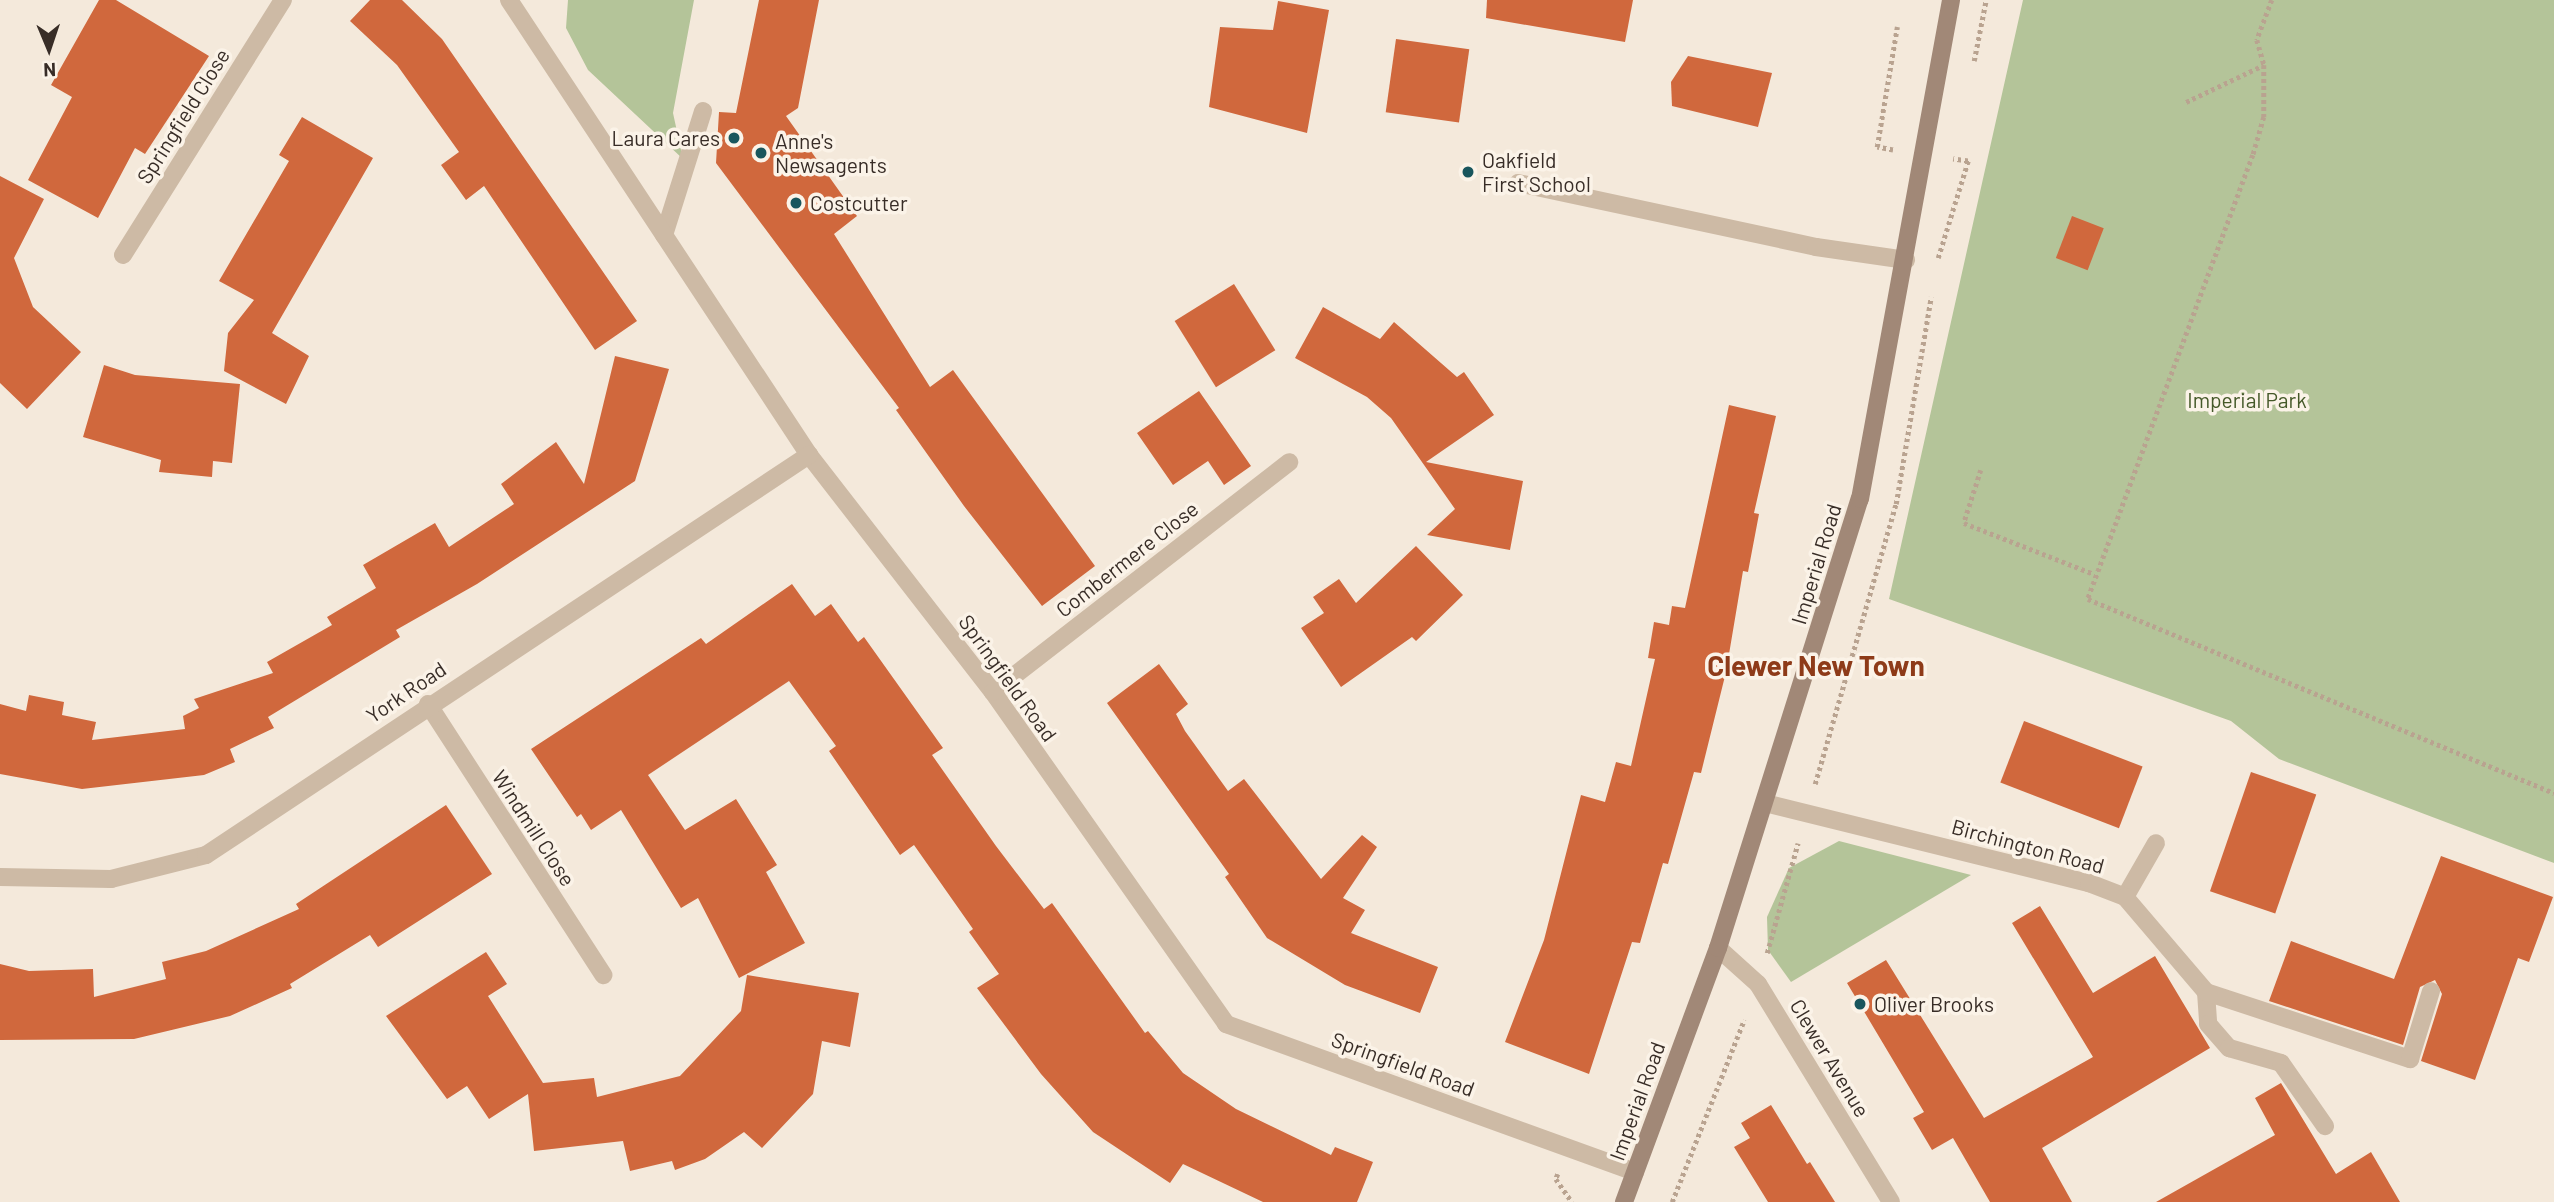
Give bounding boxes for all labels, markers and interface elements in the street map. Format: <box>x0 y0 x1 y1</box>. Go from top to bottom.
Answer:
north arrow <box>14 14 84 84</box>
street label: Springfield Close <box>131 44 235 188</box>
text: N <box>43 59 56 82</box>
place label: Laura Cares <box>612 125 720 151</box>
place label: Anne's Newsagents <box>775 128 887 178</box>
marker: Laura Cares <box>726 130 742 146</box>
marker: Anne's Newsagents <box>753 145 769 161</box>
place label: Oakfield First School <box>1482 147 1591 197</box>
marker: Oakfield First School <box>1460 164 1476 180</box>
place label: Costcutter <box>810 190 908 216</box>
marker: Costcutter <box>788 195 804 211</box>
park label: Imperial Park <box>2187 387 2307 413</box>
street label: Combermere Close <box>1051 496 1203 622</box>
street label: Imperial Road <box>1786 501 1846 627</box>
street label: Springfield Road <box>954 610 1062 746</box>
district label: Clewer New Town <box>1707 648 1925 682</box>
street label: York Road <box>361 656 451 728</box>
street label: Windmill Close <box>487 765 581 891</box>
street label: Birchington Road <box>1949 814 2107 878</box>
place label: Oliver Brooks <box>1874 991 1994 1017</box>
street label: Clewer Avenue <box>1785 994 1875 1122</box>
marker: Oliver Brooks <box>1852 996 1868 1012</box>
street label: Springfield Road <box>1328 1026 1478 1102</box>
street label: Imperial Road <box>1604 1038 1670 1164</box>

